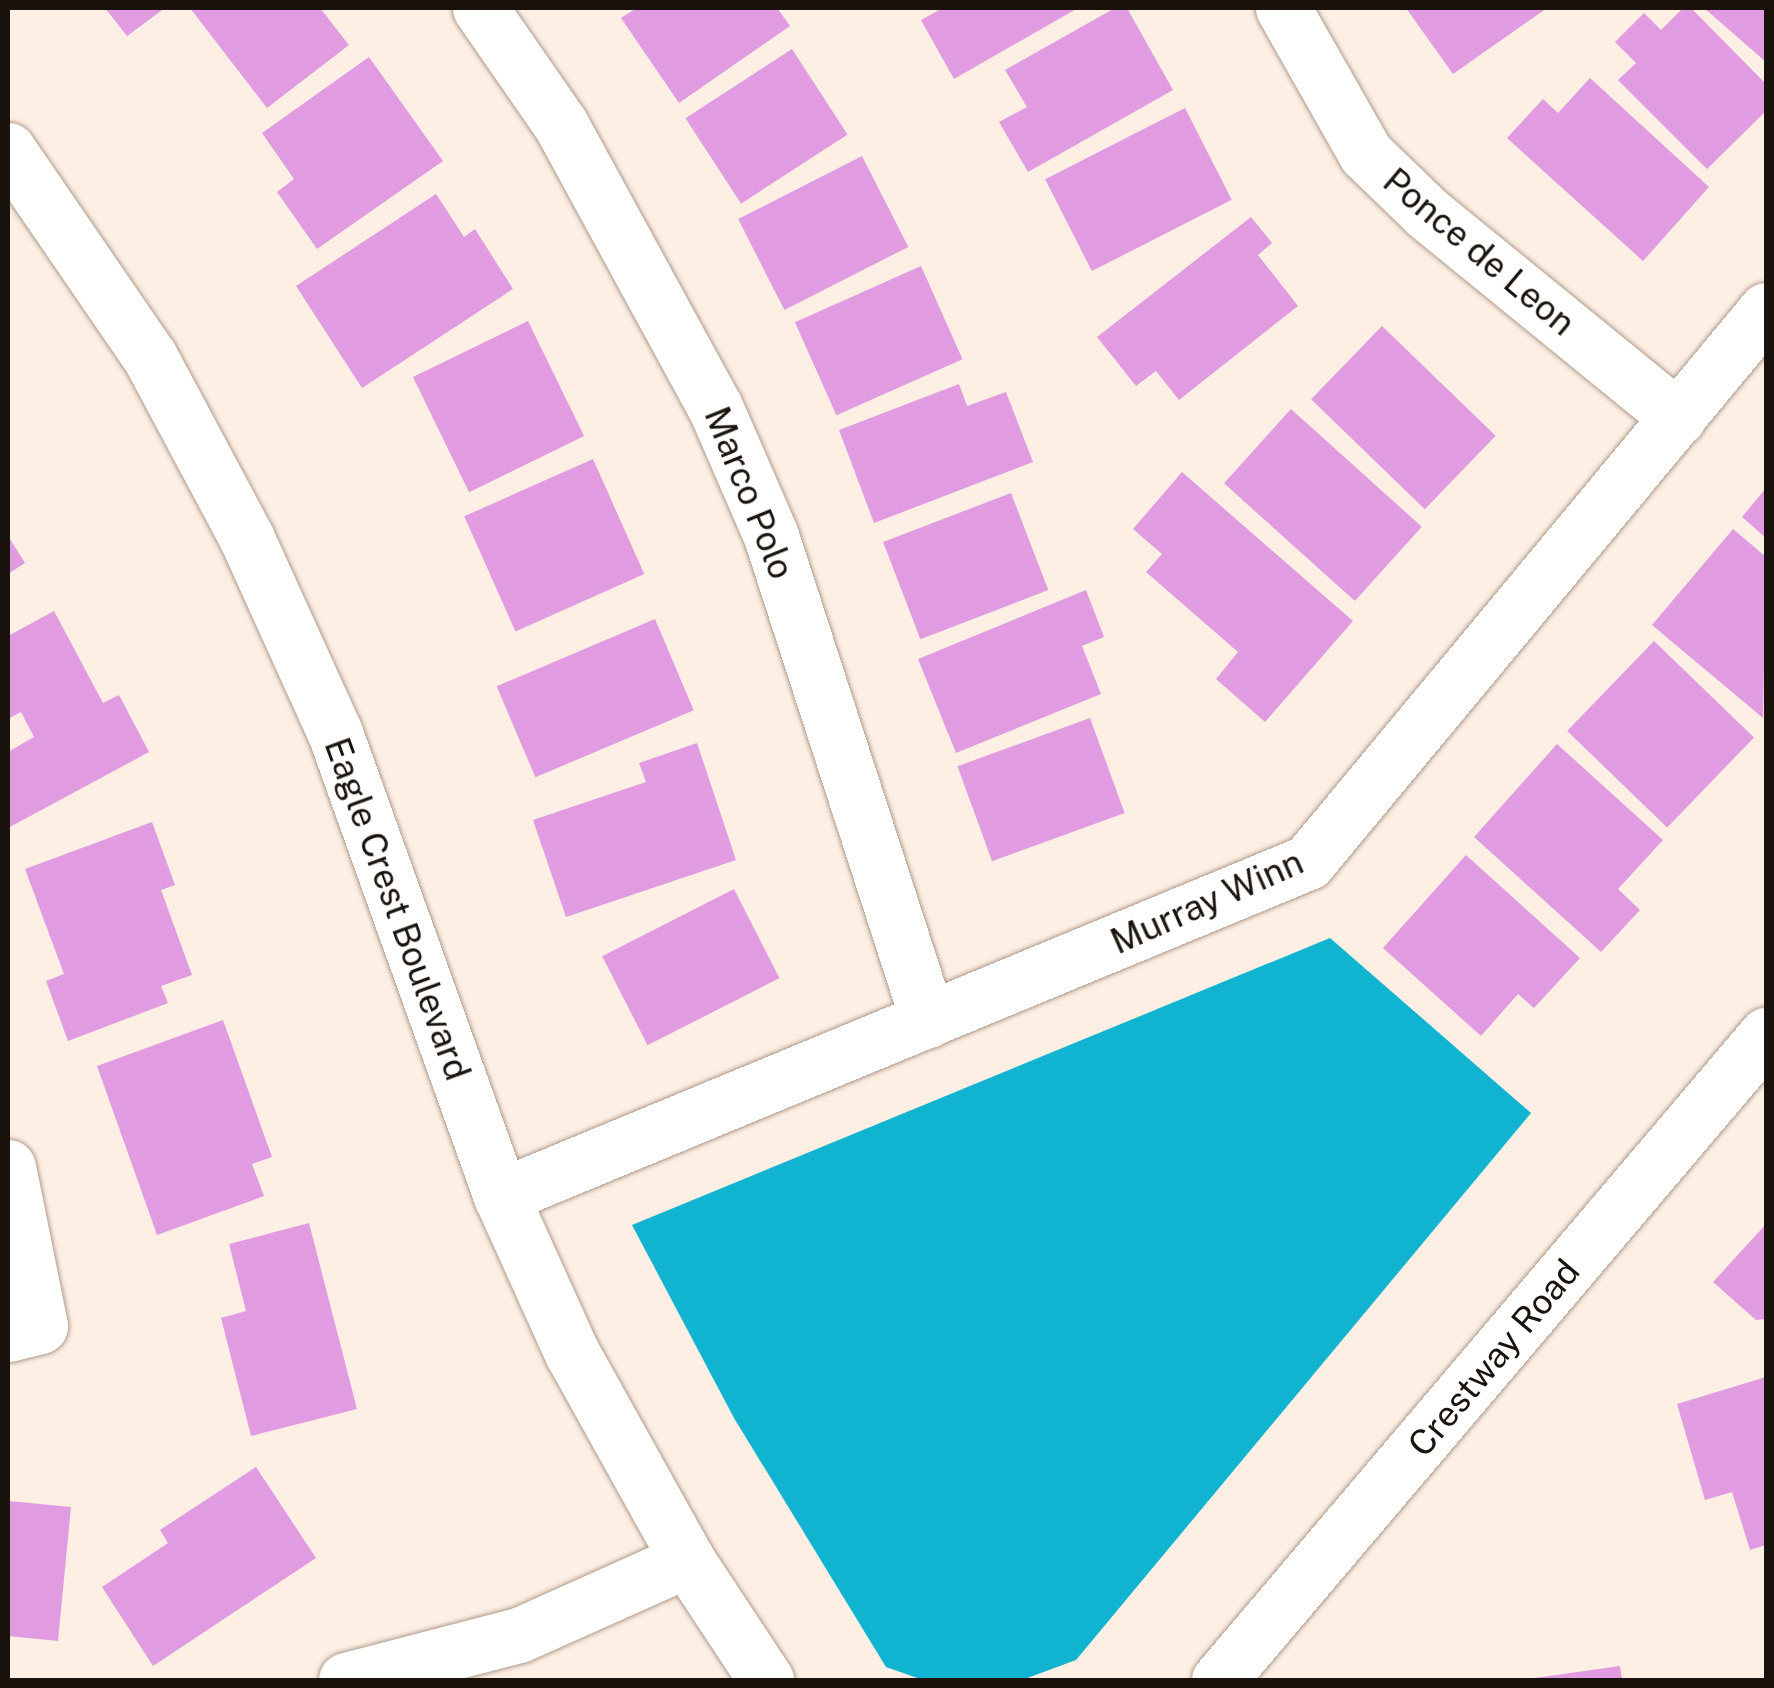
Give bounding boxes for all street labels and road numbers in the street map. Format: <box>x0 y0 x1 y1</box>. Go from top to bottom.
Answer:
street label: Ponce de Leon <box>1374 160 1584 344</box>
street label: Marco Polo <box>695 401 803 585</box>
street label: Eagle Crest Boulevard <box>315 732 479 1086</box>
street label: Murray Winn <box>1104 841 1310 963</box>
street label: Crestway Road <box>1400 1251 1588 1465</box>

